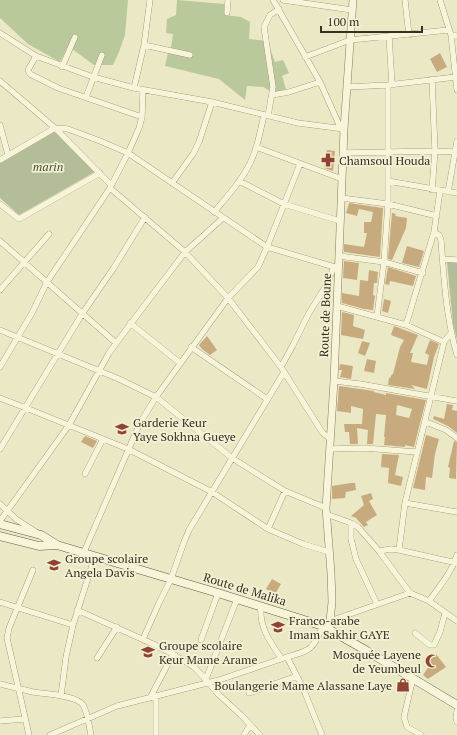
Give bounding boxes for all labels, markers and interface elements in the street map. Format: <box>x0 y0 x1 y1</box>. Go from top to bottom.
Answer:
scale bar <box>321 8 422 34</box>
text: 100 m <box>327 14 360 29</box>
pharmacy icon: Chamsoul Houda <box>320 152 336 168</box>
place label: Chamsoul Houda <box>339 153 430 168</box>
park label: marin <box>33 159 63 174</box>
street label: Route de Boune <box>316 273 334 357</box>
place label: Garderie Keur Yaye Sokhna Gueye <box>133 415 236 444</box>
school or university icon: Garderie Keur Yaye Sokhna Gueye <box>114 421 130 437</box>
place label: Groupe scolaire Angela Davis <box>65 551 148 580</box>
school or university icon: Groupe scolaire Angela Davis <box>46 557 62 573</box>
street label: Route de Malika <box>202 569 288 609</box>
place label: Franco-arabe Imam Sakhir GAYE <box>289 613 390 642</box>
school or university icon: Franco-arabe Imam Sakhir GAYE <box>270 619 286 635</box>
place label: Groupe scolaire Keur Mame Arame <box>159 638 257 667</box>
school or university icon: Groupe scolaire Keur Mame Arame <box>140 644 156 660</box>
place label: Mosquée Layene de Yeumbeul <box>333 647 421 676</box>
mosque icon: Mosquée Layene de Yeumbeul <box>424 653 440 669</box>
shop icon: Boulangerie Mame Alassane Laye <box>395 677 411 693</box>
place label: Boulangerie Mame Alassane Laye <box>214 678 392 693</box>

